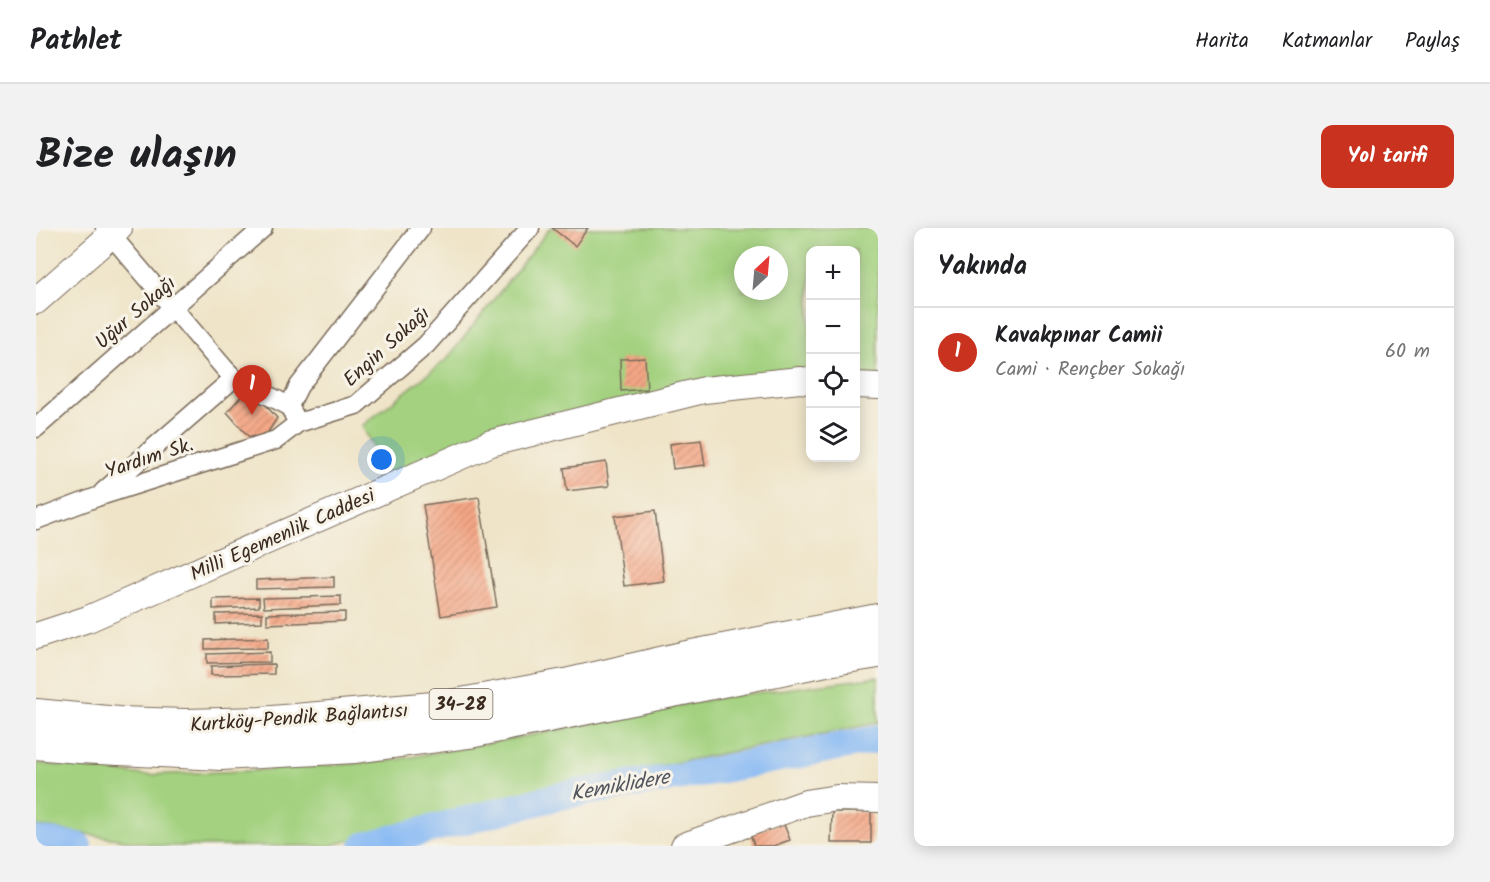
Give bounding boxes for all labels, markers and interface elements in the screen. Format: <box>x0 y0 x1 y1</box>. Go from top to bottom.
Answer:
text: Pathlet <box>30 19 122 64</box>
text: Harita <box>1195 25 1249 58</box>
text: Katmanlar <box>1282 25 1372 58</box>
text: Paylaş <box>1405 25 1460 58</box>
text: Bize ulaşın <box>36 123 237 190</box>
button: Yol tarifi <box>1321 125 1454 188</box>
north arrow <box>734 246 788 300</box>
map controls <box>806 246 860 462</box>
button: + <box>806 246 860 300</box>
text: Yakında <box>938 246 1027 288</box>
street label: Uğur Sokağı <box>89 269 184 358</box>
street label: Engin Sokağı <box>336 299 438 396</box>
button: − <box>806 300 860 354</box>
text: Kavakpınar Camii <box>995 319 1162 354</box>
text: 1 <box>954 336 961 368</box>
text: 60 m <box>1385 336 1430 368</box>
button: locate <box>806 354 860 408</box>
text: Cami · Rençber Sokağı <box>995 354 1185 386</box>
pin: 1 <box>232 366 272 415</box>
button: layers <box>806 408 860 462</box>
street label: Yardım Sk. <box>101 430 198 488</box>
your location <box>367 445 396 474</box>
street label: Milli Egemenlik Caddesi <box>185 480 382 591</box>
road number: 34-28 <box>430 689 492 719</box>
street label: Kurtköy-Pendik Bağlantısı <box>189 695 409 743</box>
water label: Kemiklidere <box>568 761 675 811</box>

